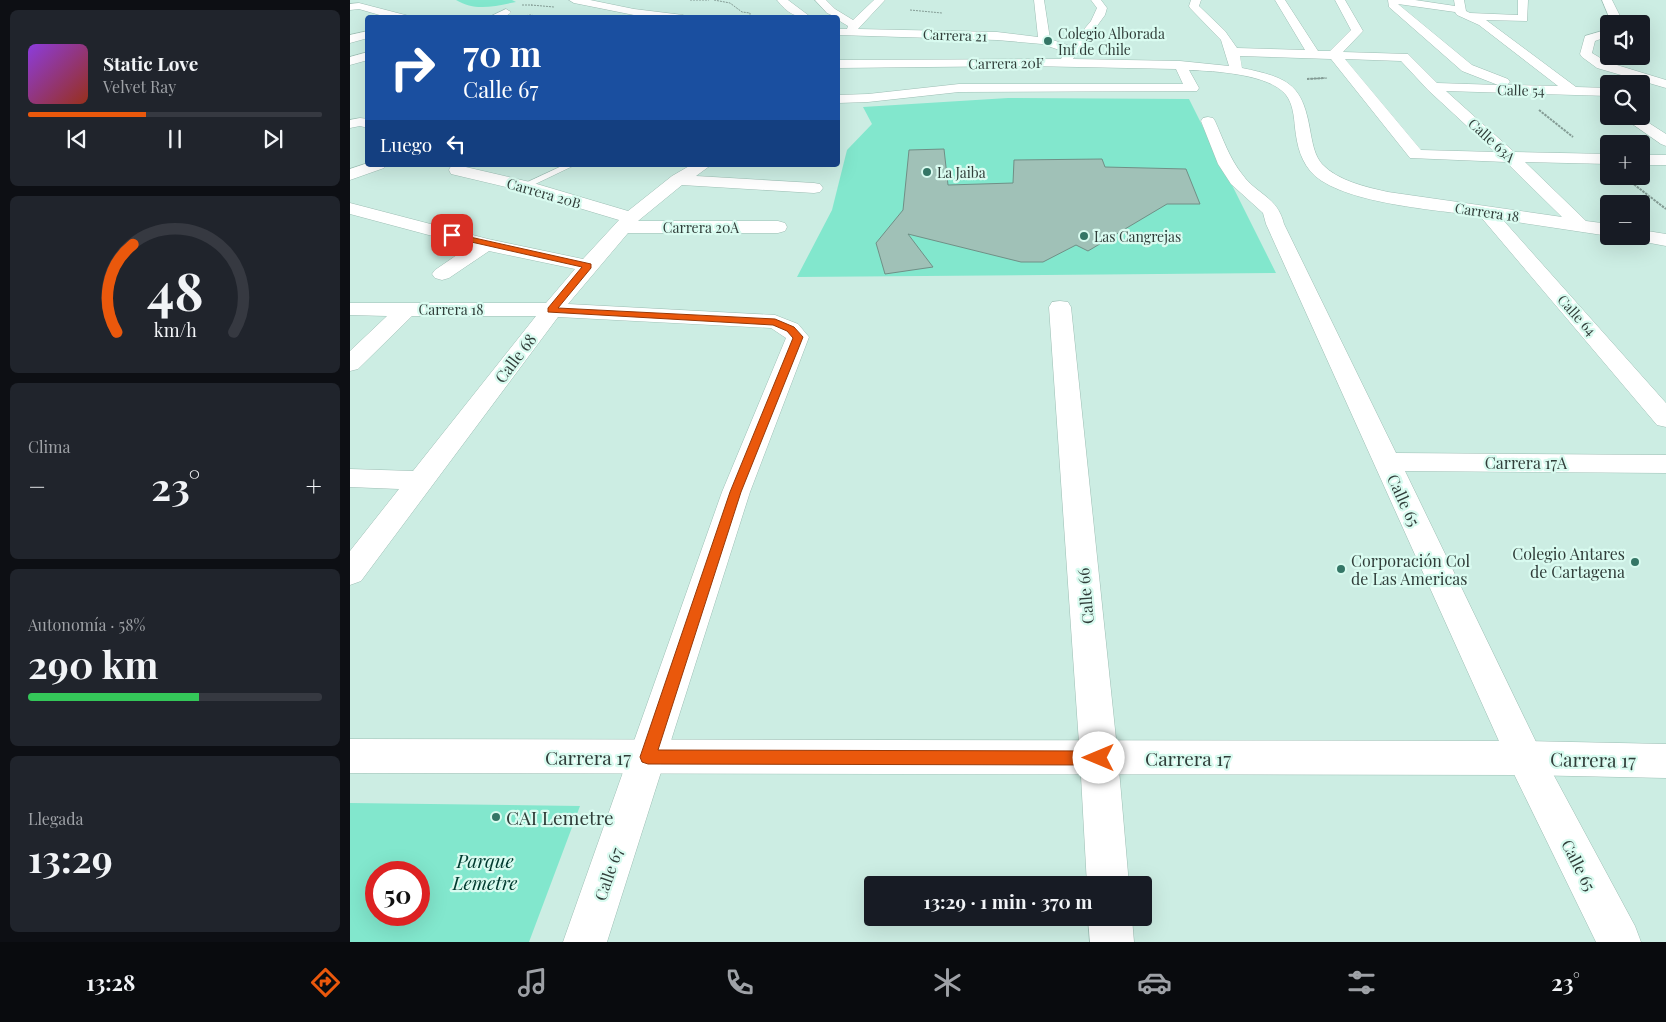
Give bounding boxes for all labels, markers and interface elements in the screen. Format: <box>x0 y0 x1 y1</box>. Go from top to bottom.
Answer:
map controls <box>1600 15 1650 245</box>
button: sound <box>1600 15 1650 65</box>
street label: Carrera 21 <box>923 24 987 46</box>
place label: Colegio Alborada Inf de Chile <box>1058 24 1165 59</box>
text: 70 m <box>463 29 541 76</box>
icon: right <box>380 35 445 100</box>
marker: Colegio Alborada Inf de Chile <box>1042 35 1054 47</box>
text: Static Love <box>103 50 198 76</box>
street label: Carrera 20F <box>968 53 1044 73</box>
text: Calle 67 <box>463 74 538 104</box>
button: search <box>1600 75 1650 125</box>
text: Velvet Ray <box>103 76 176 97</box>
street label: Calle 54 <box>1497 80 1545 100</box>
street label: Calle 63A <box>1464 114 1520 166</box>
icon: previous <box>63 125 91 153</box>
icon: pause <box>161 125 189 153</box>
icon: next <box>259 125 287 153</box>
icon: left <box>442 130 470 158</box>
text: Luego <box>380 131 432 157</box>
button: + <box>1600 135 1650 185</box>
place label: La Jaiba <box>937 163 986 182</box>
marker: La Jaiba <box>921 166 933 178</box>
street label: Carrera 20B <box>505 173 584 213</box>
button: − <box>1600 195 1650 245</box>
street label: Carrera 18 <box>1454 198 1520 226</box>
pin <box>431 214 473 256</box>
street label: Carrera 20A <box>663 218 739 237</box>
icon: arrive <box>438 221 466 249</box>
place label: Las Cangrejas <box>1094 227 1181 246</box>
marker: Las Cangrejas <box>1078 230 1090 242</box>
text: 48 <box>147 255 203 324</box>
street label: Calle 64 <box>1553 290 1601 340</box>
street label: Carrera 18 <box>419 300 483 319</box>
text: km/h <box>154 318 197 341</box>
street label: Calle 68 <box>490 329 540 387</box>
text: Clima <box>28 436 70 457</box>
street label: Carrera 17A <box>1485 452 1568 473</box>
text: 23° <box>151 460 200 511</box>
text: − <box>28 467 46 504</box>
text: + <box>306 467 322 504</box>
street label: Calle 65 <box>1383 471 1425 529</box>
place label: Colegio Antares de Cartagena <box>1512 543 1625 582</box>
place label: Corporación Col de Las Americas <box>1351 550 1470 589</box>
marker: Colegio Antares de Cartagena <box>1629 556 1641 568</box>
marker: Corporación Col de Las Americas <box>1335 563 1347 575</box>
street label: Calle 66 <box>1072 567 1098 625</box>
text: Autonomía · 58% <box>28 614 145 635</box>
text: 290 km <box>28 638 158 689</box>
position arrow <box>1072 731 1124 783</box>
street label: Carrera 17 <box>545 744 631 770</box>
street label: Carrera 17 <box>1145 745 1231 771</box>
street label: Carrera 17 <box>1550 745 1636 773</box>
place label: CAI Lemetre <box>506 804 614 830</box>
text: Llegada <box>28 808 83 829</box>
marker: CAI Lemetre <box>490 811 502 823</box>
text: 13:29 <box>28 832 113 883</box>
street label: Calle 65 <box>1557 836 1601 894</box>
street label: Calle 67 <box>589 844 627 903</box>
park label: Parque Lemetre <box>451 847 518 895</box>
speed limit sign: 50 <box>365 861 430 926</box>
text: 13:29 · 1 min · 370 m <box>924 888 1092 914</box>
icon: directions <box>308 965 343 1000</box>
icon: music <box>515 965 550 1000</box>
icon: phone <box>722 965 757 1000</box>
icon: climate <box>930 965 965 1000</box>
icon: car <box>1137 965 1172 1000</box>
icon: filters <box>1344 965 1379 1000</box>
text: 13:28 <box>86 967 135 997</box>
text: 23° <box>1551 967 1580 997</box>

